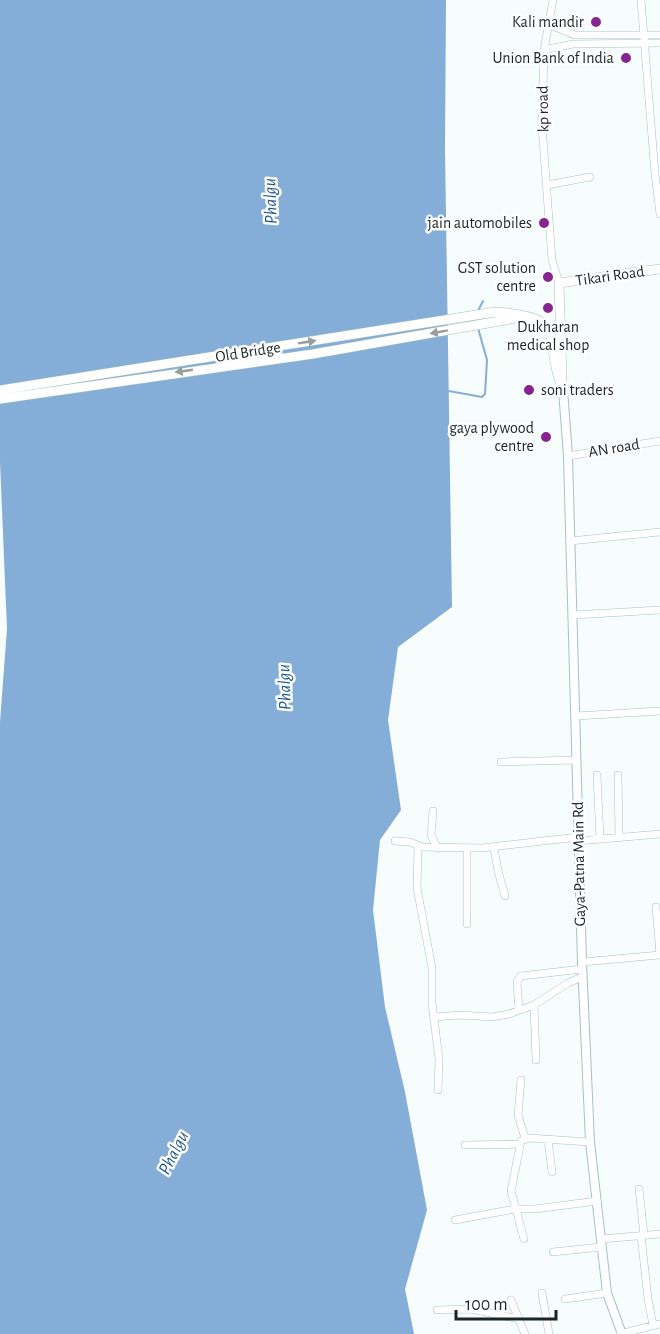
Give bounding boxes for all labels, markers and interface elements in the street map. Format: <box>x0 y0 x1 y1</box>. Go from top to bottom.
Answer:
place label: Kali mandir <box>512 14 585 30</box>
marker: Kali mandir <box>589 15 603 29</box>
place label: Union Bank of India <box>493 50 614 66</box>
marker: Union Bank of India <box>619 51 633 65</box>
street label: kp road <box>535 85 551 133</box>
water label: Phalgu <box>261 178 281 224</box>
place label: jain automobiles <box>427 215 532 232</box>
marker: jain automobiles <box>537 216 551 230</box>
place label: GST solution centre <box>458 260 536 294</box>
street label: Tikari Road <box>575 263 645 289</box>
marker: GST solution centre <box>541 270 555 284</box>
marker: Dukharan medical shop <box>541 301 555 315</box>
place label: Dukharan medical shop <box>507 319 589 353</box>
one-way arrow <box>429 328 448 337</box>
one-way arrow <box>297 337 316 346</box>
street label: Old Bridge <box>214 339 282 365</box>
one-way arrow <box>174 367 193 376</box>
place label: soni traders <box>541 382 614 398</box>
marker: soni traders <box>522 383 536 397</box>
place label: gaya plywood centre <box>449 420 534 454</box>
marker: gaya plywood centre <box>539 430 553 444</box>
street label: AN road <box>587 436 641 460</box>
water label: Phalgu <box>275 664 295 710</box>
street label: Gaya-Patna Main Rd <box>570 801 589 927</box>
water label: Phalgu <box>156 1128 192 1178</box>
scale bar <box>456 1283 556 1321</box>
text: 100 m <box>465 1296 508 1314</box>

